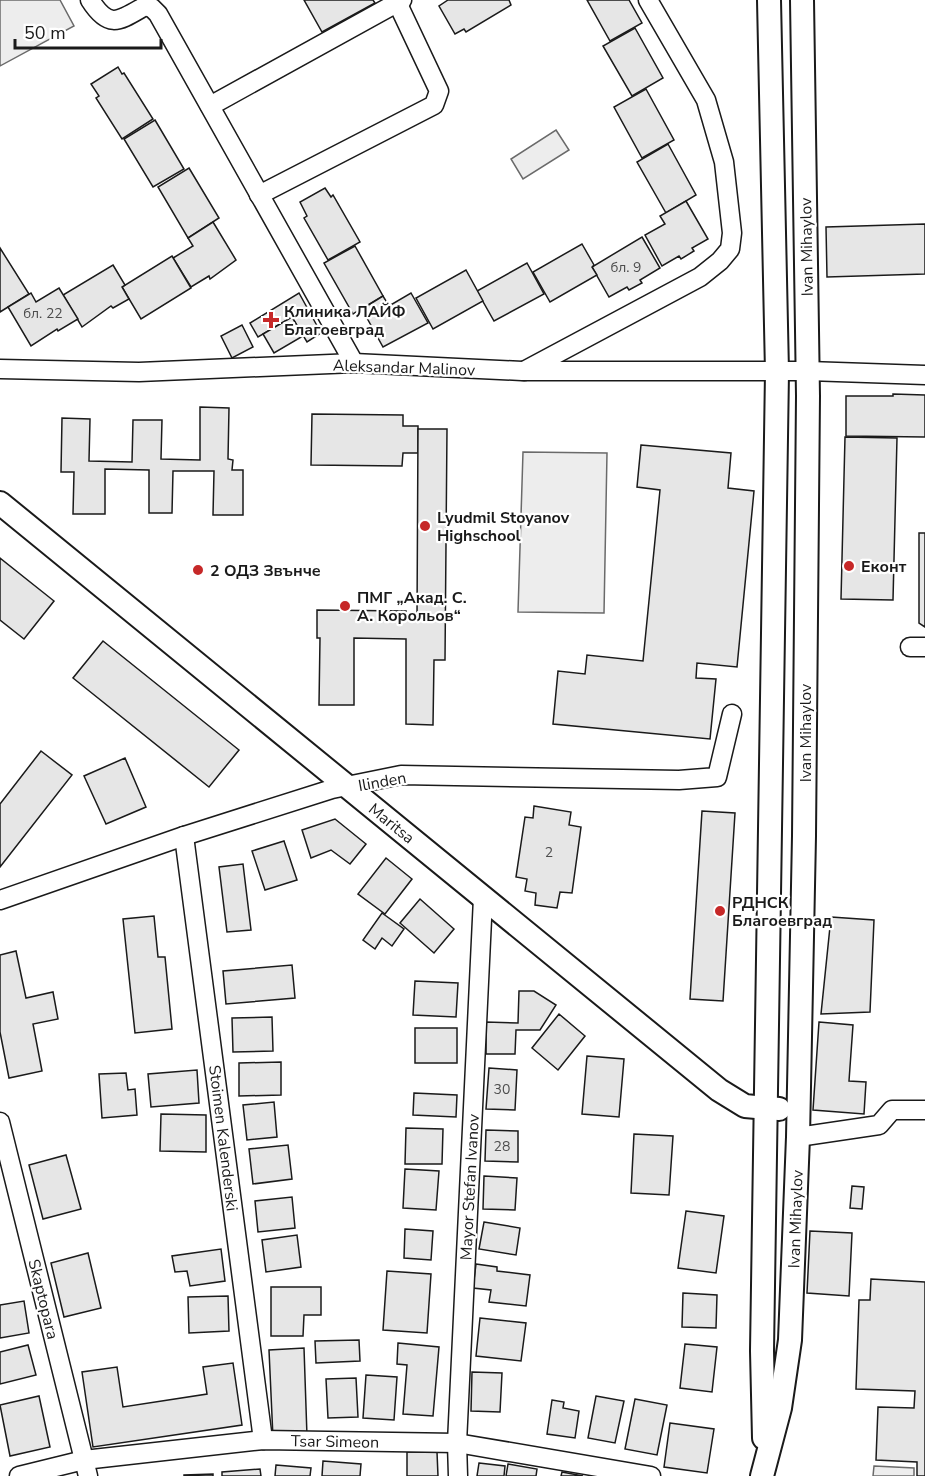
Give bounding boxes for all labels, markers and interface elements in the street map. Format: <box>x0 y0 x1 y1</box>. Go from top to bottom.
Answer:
scale bar <box>15 12 160 50</box>
text: 50 m <box>24 21 66 45</box>
street label: Ivan Mihaylov <box>795 197 819 296</box>
house number: бл. 9 <box>610 258 642 277</box>
place label: Клиника ЛАЙФ Благоевград <box>284 301 406 341</box>
house number: бл. 22 <box>23 304 63 323</box>
marker: Клиника ЛАЙФ Благоевград <box>262 311 280 329</box>
street label: Aleksandar Malinov <box>332 355 476 382</box>
place label: Lyudmil Stoyanov Highschool <box>437 507 570 547</box>
marker: Lyudmil Stoyanov Highschool <box>418 519 432 533</box>
place label: Еконт <box>861 556 907 578</box>
marker: Еконт <box>842 559 856 573</box>
place label: 2 ОДЗ Звънче <box>210 560 321 582</box>
marker: 2 ОДЗ Звънче <box>191 563 205 577</box>
place label: ПМГ „Акад. С. А. Корольов“ <box>357 587 467 627</box>
marker: ПМГ „Акад. С. А. Корольов“ <box>338 599 352 613</box>
street label: Ivan Mihaylov <box>795 683 817 782</box>
street label: Ilinden <box>356 767 408 797</box>
street label: Maritsa <box>364 798 419 849</box>
house number: 2 <box>545 843 553 862</box>
place label: РДНСК Благоевград <box>732 892 832 932</box>
marker: РДНСК Благоевград <box>713 904 727 918</box>
street label: Stoimen Kalenderski <box>203 1064 243 1212</box>
house number: 30 <box>494 1080 510 1099</box>
street label: Mayor Stefan Ivanov <box>455 1113 485 1261</box>
house number: 28 <box>494 1137 510 1156</box>
street label: Ivan Mihaylov <box>783 1169 809 1269</box>
street label: Skaptopara <box>22 1257 64 1342</box>
street label: Tsar Simeon <box>291 1430 379 1454</box>

